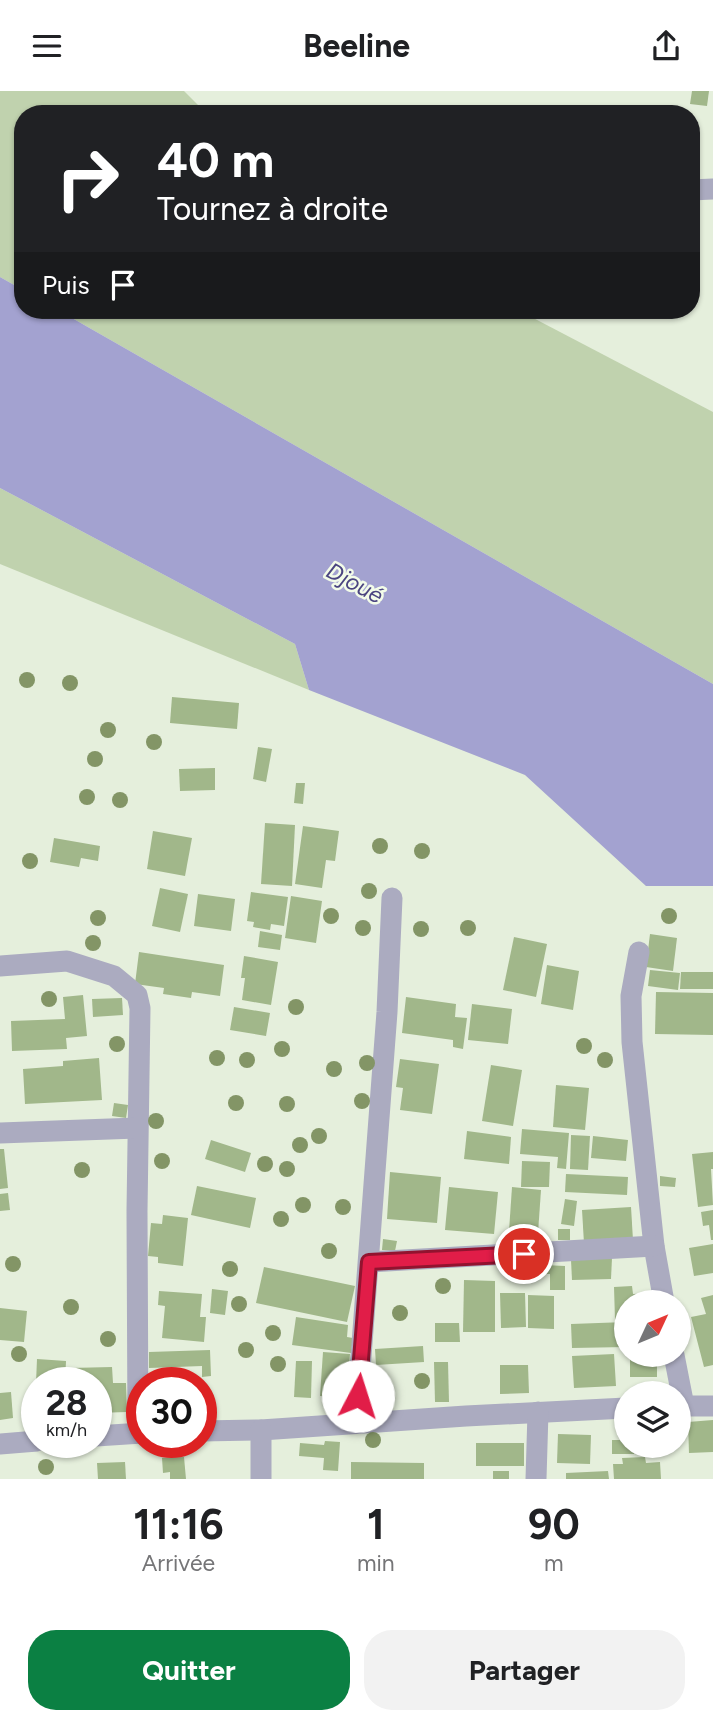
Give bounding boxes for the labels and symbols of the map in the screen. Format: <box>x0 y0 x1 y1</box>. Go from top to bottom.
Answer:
water label: Djoué <box>322 556 389 610</box>
pin <box>494 1224 554 1284</box>
north arrow <box>614 1290 691 1367</box>
position arrow <box>321 1359 395 1433</box>
speed limit sign: 30 <box>126 1367 217 1458</box>

